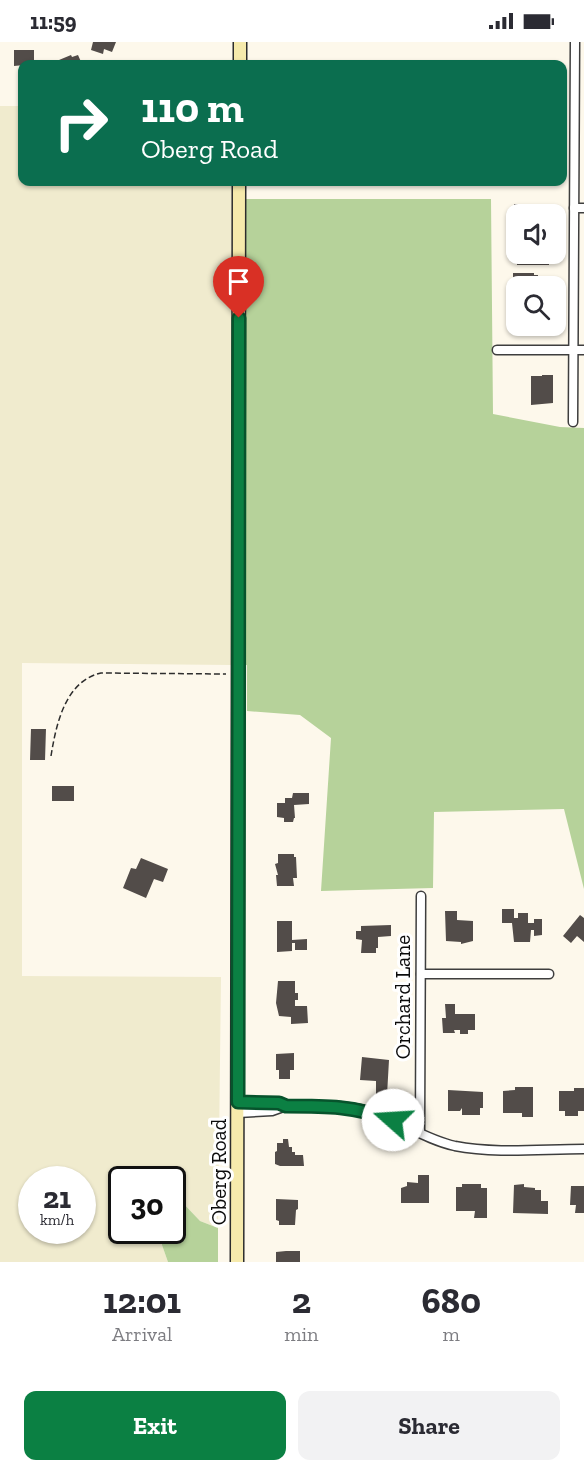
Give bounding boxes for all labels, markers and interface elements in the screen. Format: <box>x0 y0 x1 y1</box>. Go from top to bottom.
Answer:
text: 11:59 <box>30 8 77 35</box>
text: 110 m <box>141 82 244 133</box>
icon: right <box>42 84 120 162</box>
text: Oberg Road <box>141 133 278 165</box>
map controls <box>506 204 566 336</box>
button: sound <box>506 204 566 264</box>
pin <box>213 256 264 318</box>
icon: arrive <box>222 265 255 298</box>
button: search <box>506 276 566 336</box>
street label: Orchard Lane <box>390 935 415 1059</box>
position arrow <box>361 1088 425 1152</box>
street label: Oberg Road <box>206 1118 231 1225</box>
speed limit sign: 30 <box>108 1166 186 1244</box>
text: 21 <box>43 1180 71 1216</box>
text: km/h <box>40 1211 74 1229</box>
text: 12:01 <box>103 1279 181 1322</box>
text: 2 <box>292 1279 311 1322</box>
text: 680 <box>422 1279 481 1322</box>
text: Arrival <box>112 1322 172 1346</box>
text: min <box>284 1322 318 1346</box>
text: m <box>443 1322 460 1346</box>
button: Exit <box>24 1391 286 1460</box>
button: Share <box>298 1391 560 1460</box>

